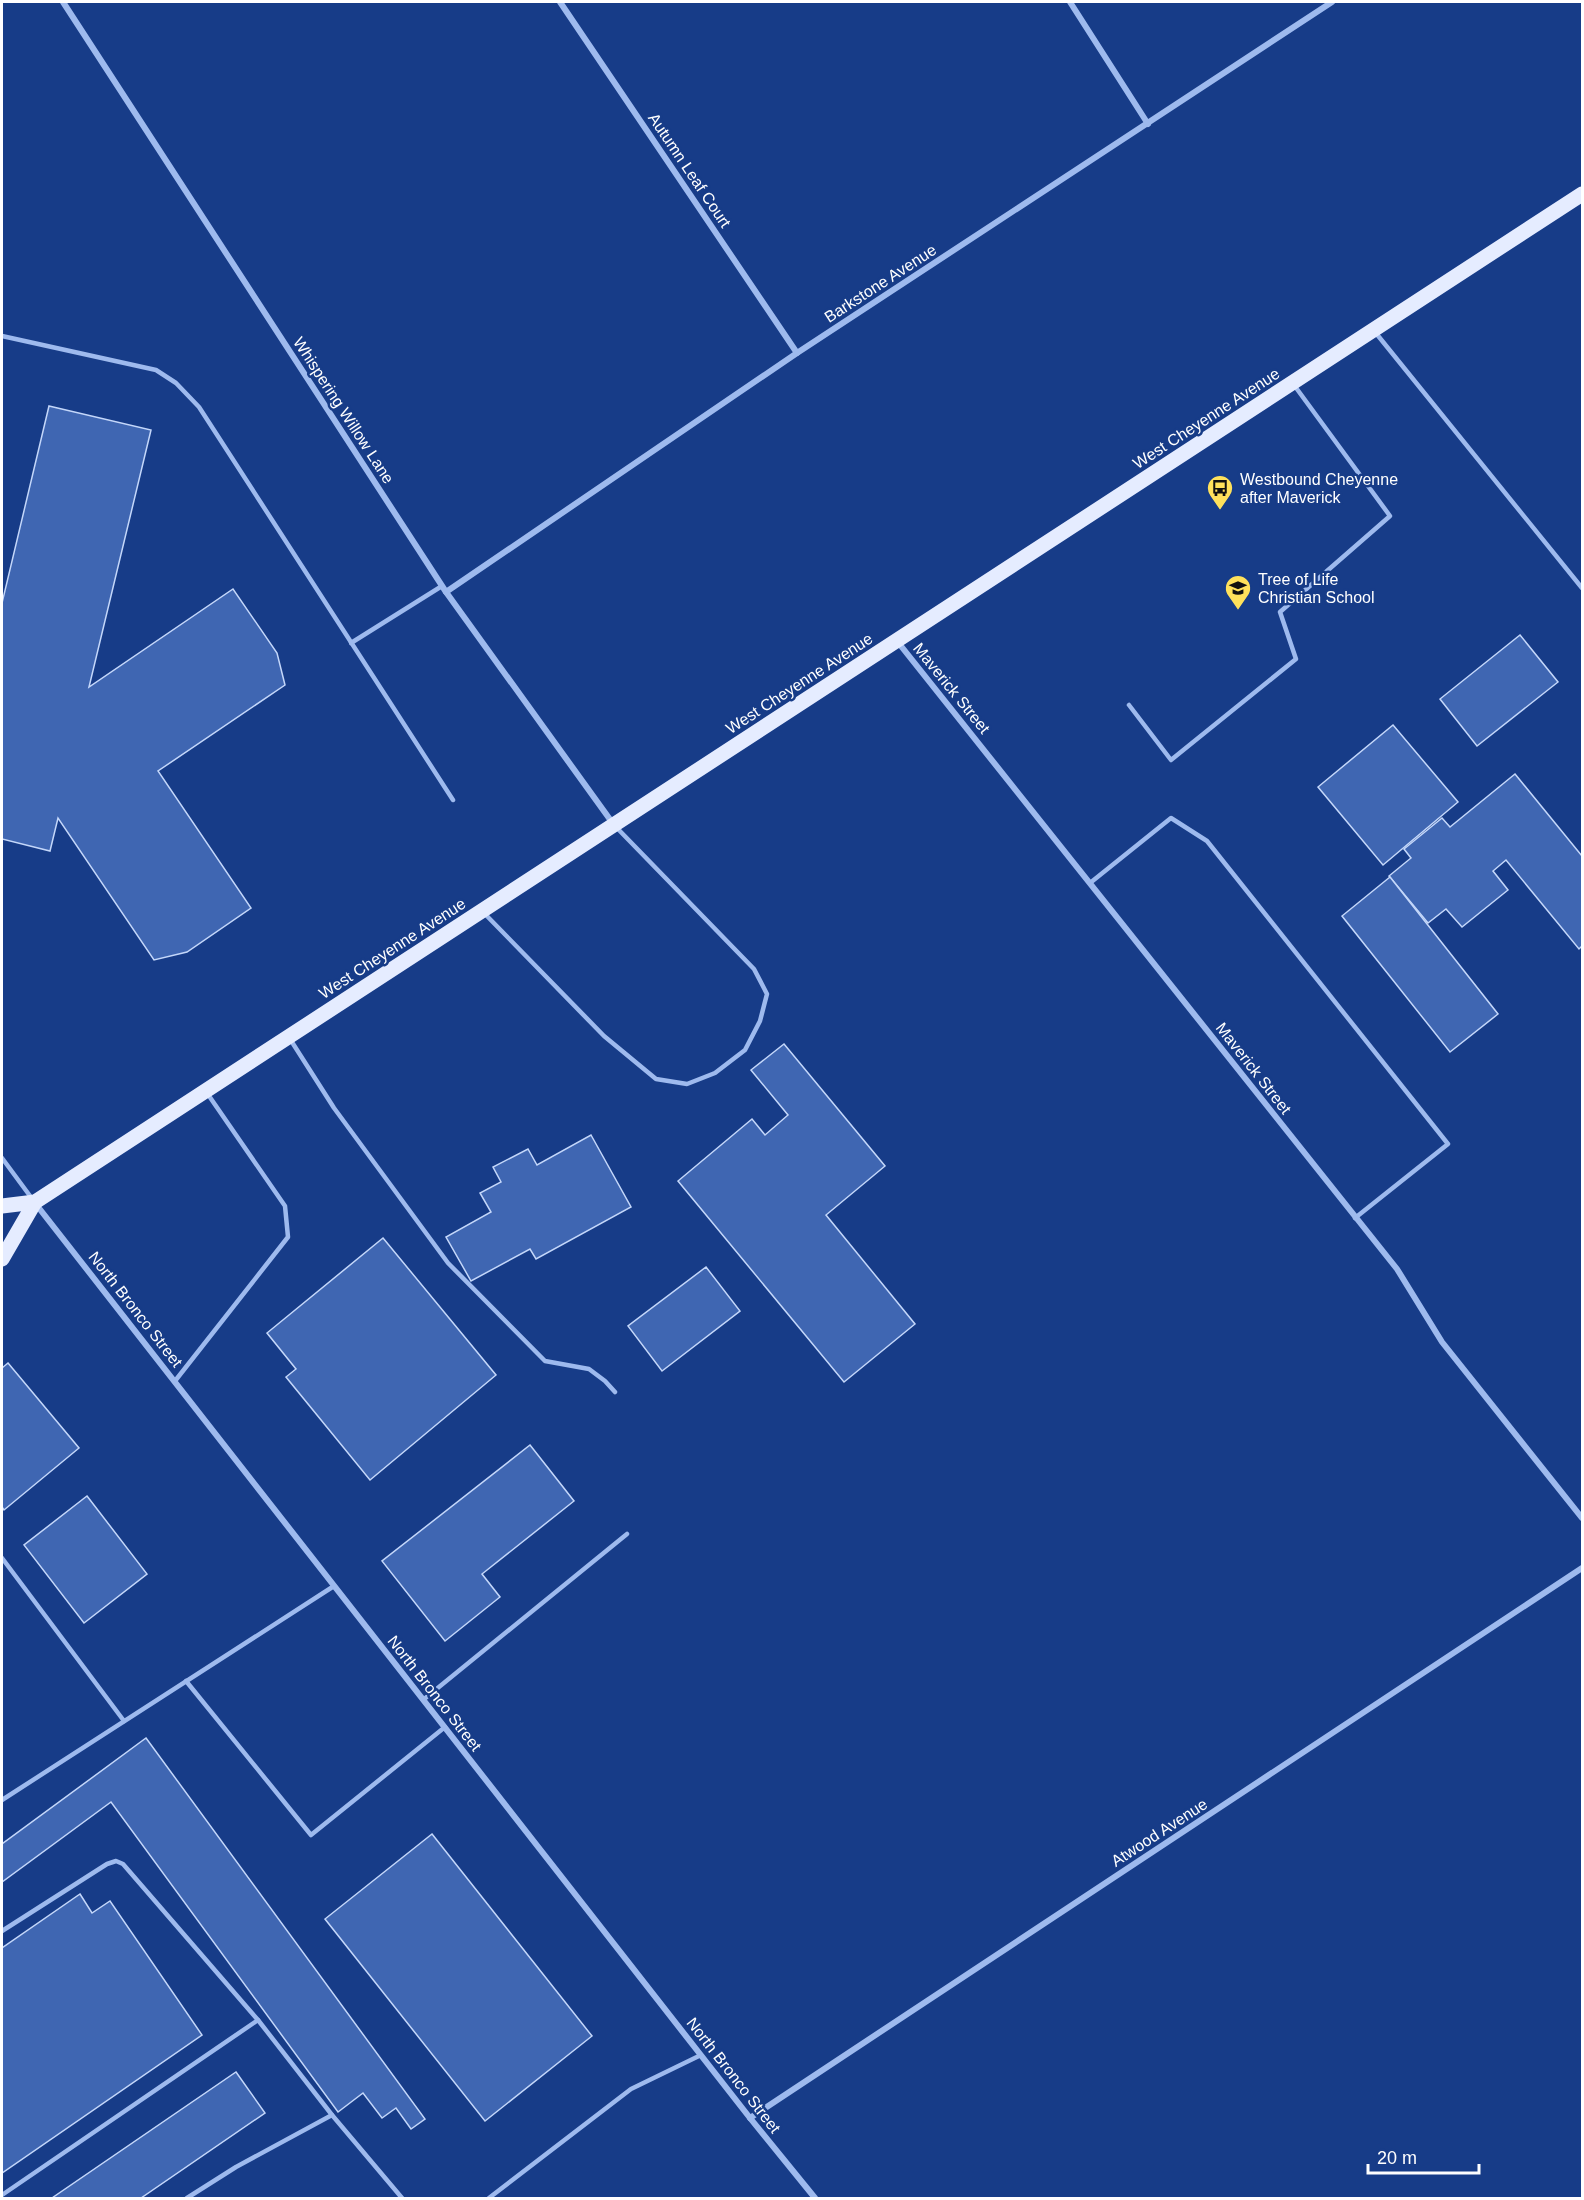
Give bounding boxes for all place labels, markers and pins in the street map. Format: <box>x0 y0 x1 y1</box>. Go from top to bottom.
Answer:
place label: Westbound Cheyenne after Maverick <box>1240 471 1398 506</box>
bus stop icon: Westbound Cheyenne after Maverick <box>1205 473 1235 511</box>
place label: Tree of Life Christian School <box>1258 571 1375 606</box>
school or university icon: Tree of Life Christian School <box>1223 573 1253 611</box>

